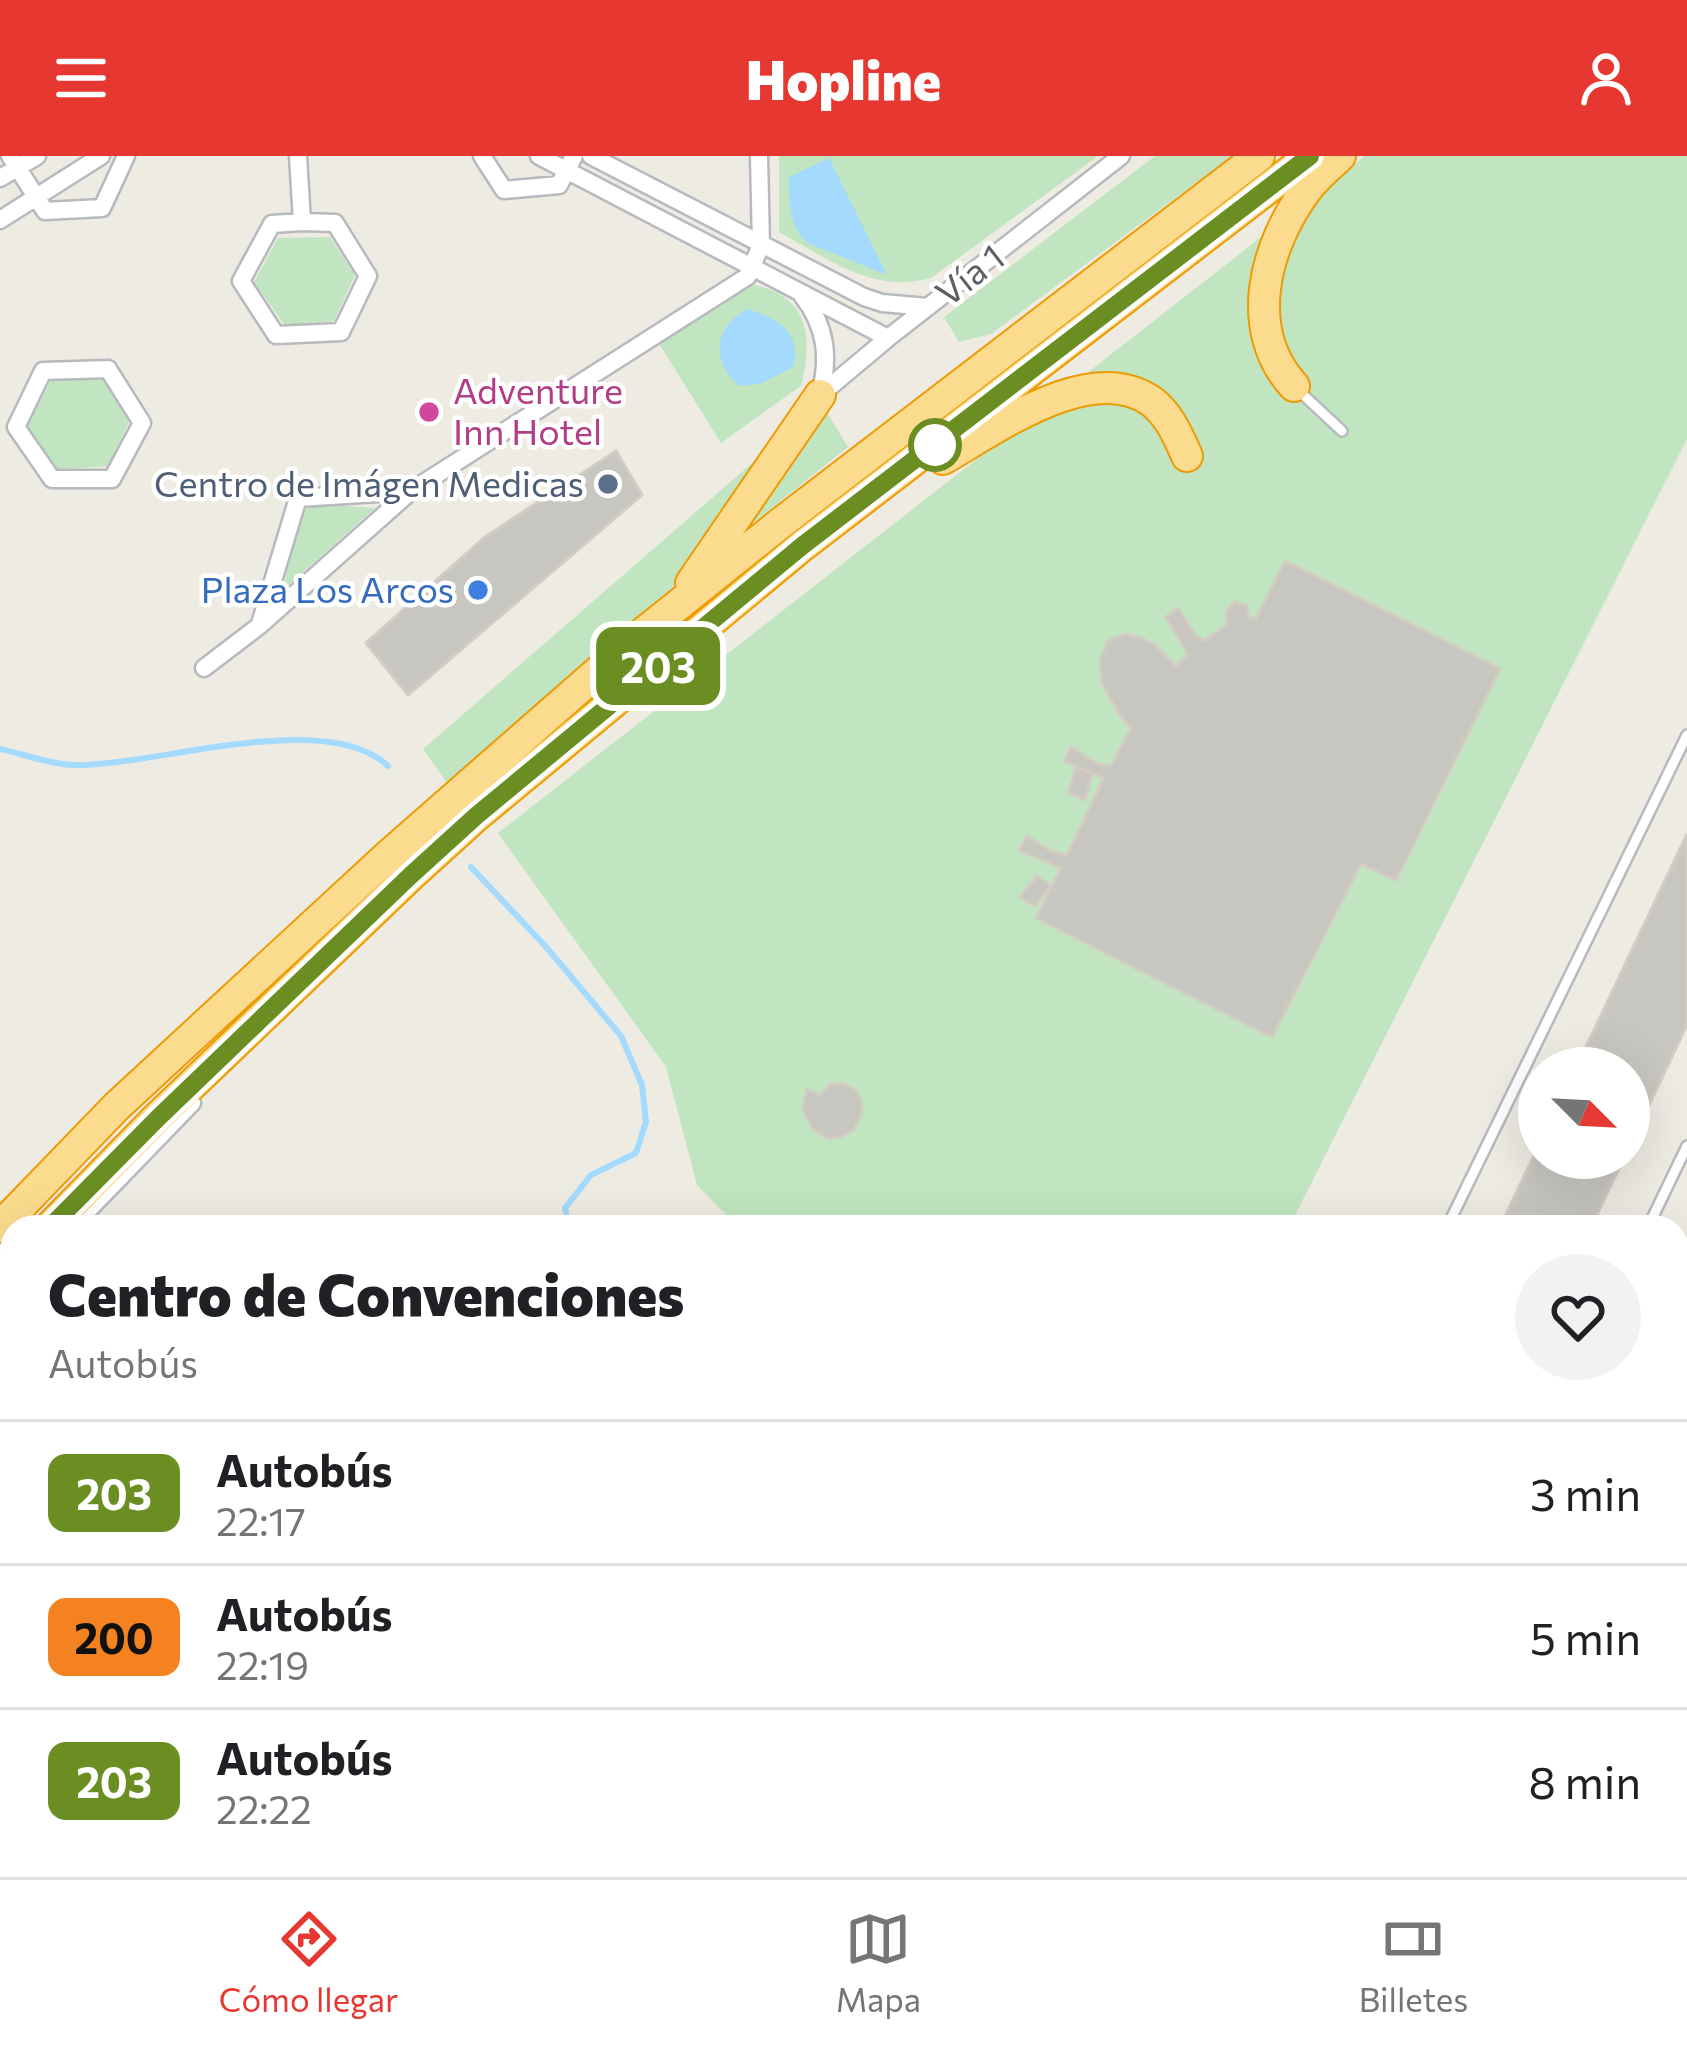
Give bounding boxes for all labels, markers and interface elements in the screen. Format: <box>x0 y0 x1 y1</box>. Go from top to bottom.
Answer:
icon: menu <box>48 45 114 111</box>
text: Hopline <box>746 45 941 111</box>
icon: person <box>1573 45 1639 111</box>
street label: Vía 1 <box>926 233 1012 314</box>
place label: Adventure Inn Hotel <box>453 367 623 452</box>
marker: Adventure Inn Hotel <box>416 399 442 425</box>
unlabelled marker <box>910 420 960 470</box>
place label: Centro de Imágen Medicas <box>154 460 584 504</box>
marker: Centro de Imágen Medicas <box>595 471 621 497</box>
place label: Plaza Los Arcos <box>201 566 454 610</box>
marker: Plaza Los Arcos <box>465 577 491 603</box>
line badge: 203 <box>589 627 727 705</box>
text: 203 <box>620 640 696 692</box>
north arrow <box>1518 1047 1650 1179</box>
map controls <box>1518 1047 1650 1179</box>
button: heart <box>1515 1254 1641 1380</box>
text: Centro de Convenciones <box>48 1258 684 1328</box>
text: Autobús <box>48 1338 198 1386</box>
text: Autobús <box>216 1441 393 1496</box>
text: 3 min <box>1530 1465 1641 1520</box>
text: 203 <box>76 1467 152 1519</box>
text: 22:17 <box>216 1496 306 1544</box>
text: Autobús <box>216 1585 393 1640</box>
text: 5 min <box>1530 1609 1641 1664</box>
text: 200 <box>74 1611 154 1663</box>
text: 22:19 <box>216 1640 309 1688</box>
text: Autobús <box>216 1729 393 1784</box>
text: 8 min <box>1528 1753 1641 1808</box>
text: 203 <box>76 1755 152 1807</box>
text: 22:22 <box>216 1784 312 1832</box>
tab: Cómo llegar <box>219 1906 398 2019</box>
tab: Mapa <box>836 1906 921 2019</box>
tab: Billetes <box>1359 1906 1468 2019</box>

